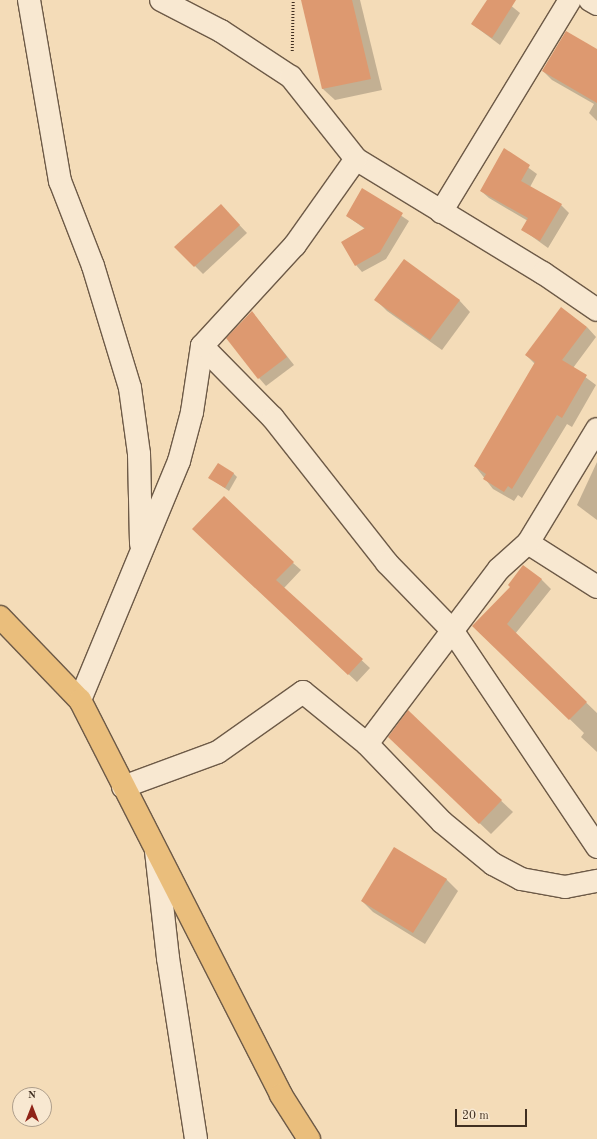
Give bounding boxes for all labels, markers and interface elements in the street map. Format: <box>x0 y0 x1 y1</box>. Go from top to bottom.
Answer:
north arrow <box>12 1087 52 1127</box>
text: N <box>28 1090 36 1101</box>
scale bar <box>457 1101 529 1127</box>
text: 20 m <box>462 1110 489 1122</box>

